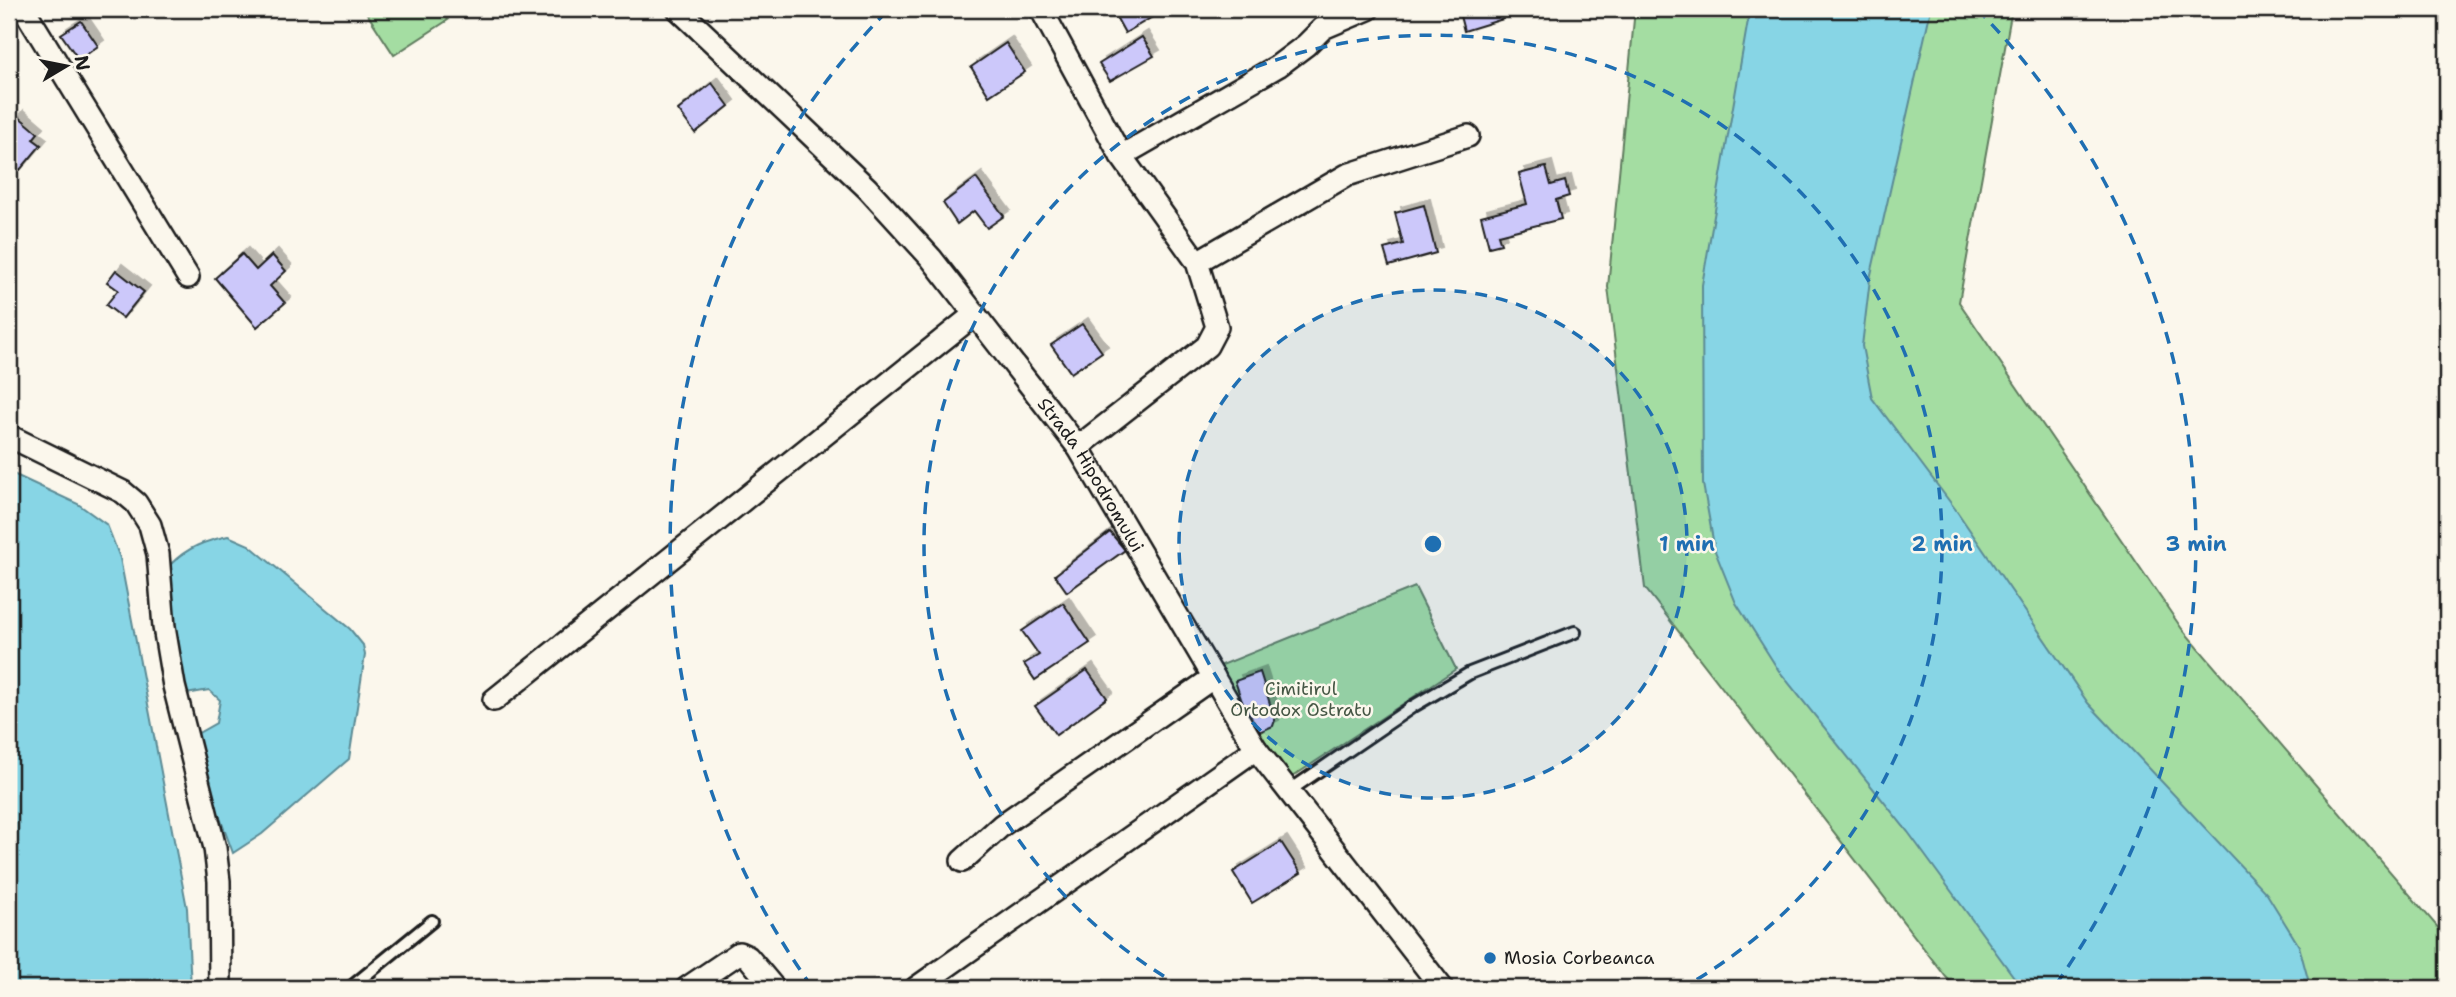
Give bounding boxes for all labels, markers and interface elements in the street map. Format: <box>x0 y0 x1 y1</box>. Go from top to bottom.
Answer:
north arrow <box>32 32 102 102</box>
text: N <box>69 54 96 73</box>
street label: Strada Hipodromului <box>1032 393 1149 557</box>
text: 1 min <box>1659 530 1715 558</box>
text: 2 min <box>1911 530 1973 558</box>
text: 3 min <box>2165 530 2227 558</box>
centre of rings <box>1421 532 1445 556</box>
park label: Cimitirul Ortodox Ostratu <box>1230 677 1372 722</box>
place label: Mosia Corbeanca <box>1504 946 1654 970</box>
marker: Mosia Corbeanca <box>1482 950 1498 966</box>

